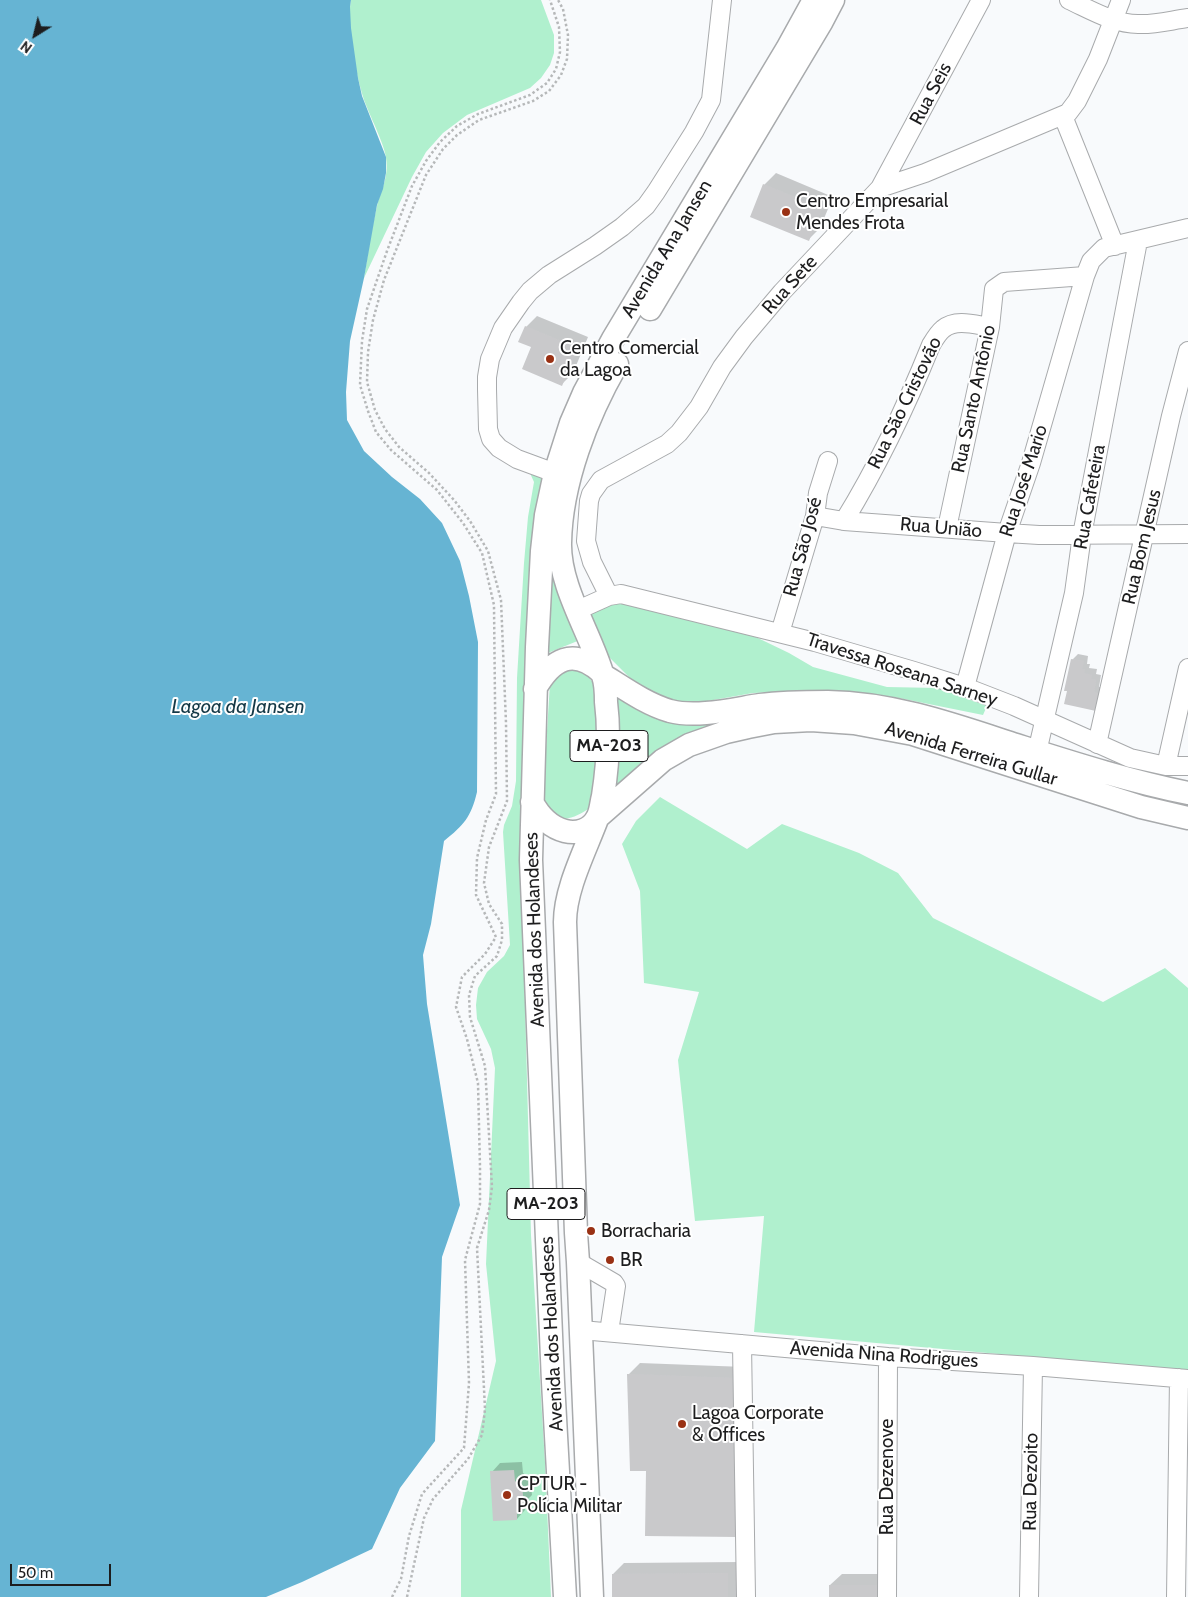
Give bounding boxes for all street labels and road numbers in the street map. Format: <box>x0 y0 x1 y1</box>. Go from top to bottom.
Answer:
street label: Rua Seis <box>905 59 957 129</box>
street label: Avenida Ana Jansen <box>617 176 717 322</box>
street label: Rua Sete <box>758 251 822 319</box>
street label: Rua Santo Antônio <box>947 323 1001 475</box>
street label: Rua São Cristovão <box>863 333 947 473</box>
street label: Rua José Mario <box>995 422 1053 540</box>
street label: Rua Cafeteira <box>1070 443 1110 551</box>
street label: Rua Bom Jesus <box>1118 487 1166 607</box>
street label: Rua São José <box>779 495 827 599</box>
street label: Rua União <box>899 513 983 543</box>
street label: Travessa Roseana Sarney <box>804 628 1000 712</box>
street label: Avenida Ferreira Gullar <box>882 717 1060 791</box>
road number: MA-203 <box>570 730 648 761</box>
street label: Avenida dos Holandeses <box>520 832 550 1028</box>
road number: MA-203 <box>507 1188 585 1220</box>
street label: Avenida dos Holandeses <box>536 1236 568 1432</box>
street label: Avenida Nina Rodrigues <box>789 1337 979 1373</box>
street label: Rua Dezenove <box>876 1419 898 1535</box>
street label: Rua Dezoito <box>1019 1433 1043 1531</box>

